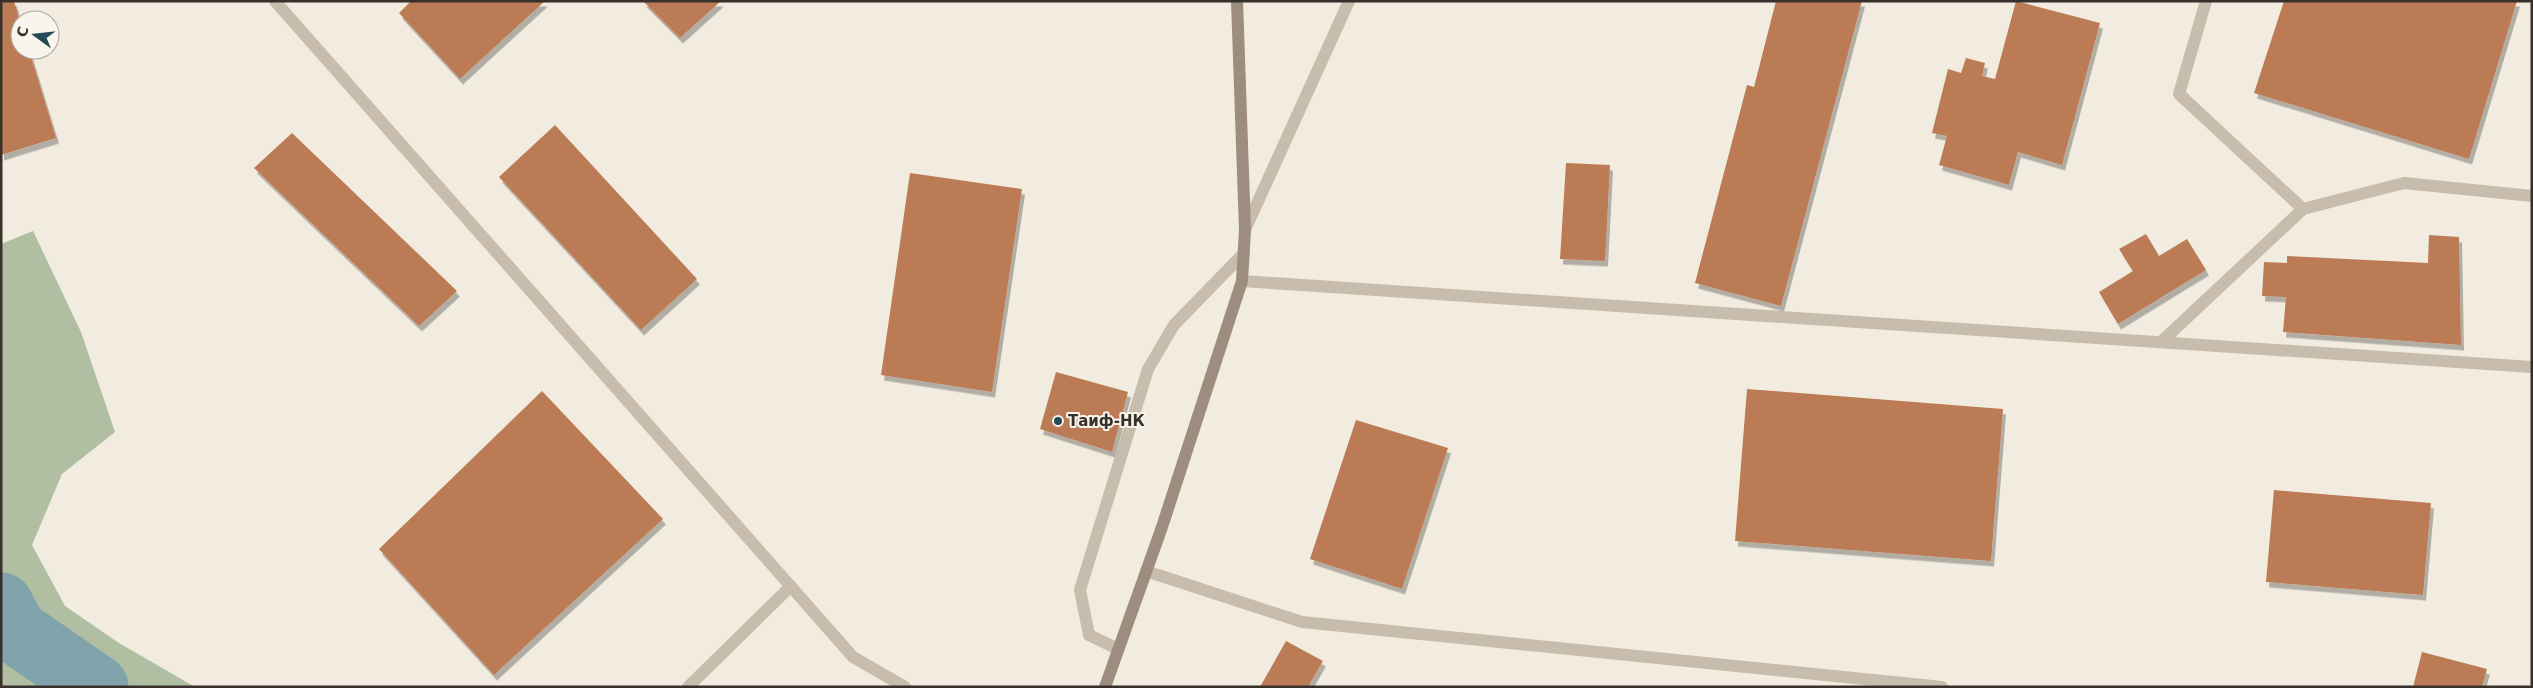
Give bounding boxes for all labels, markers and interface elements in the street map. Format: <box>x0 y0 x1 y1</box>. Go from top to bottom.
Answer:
north arrow <box>10 10 60 60</box>
text: С <box>13 25 32 39</box>
place label: Таиф-НК <box>1068 412 1146 430</box>
marker: Таиф-НК <box>1052 415 1064 427</box>

